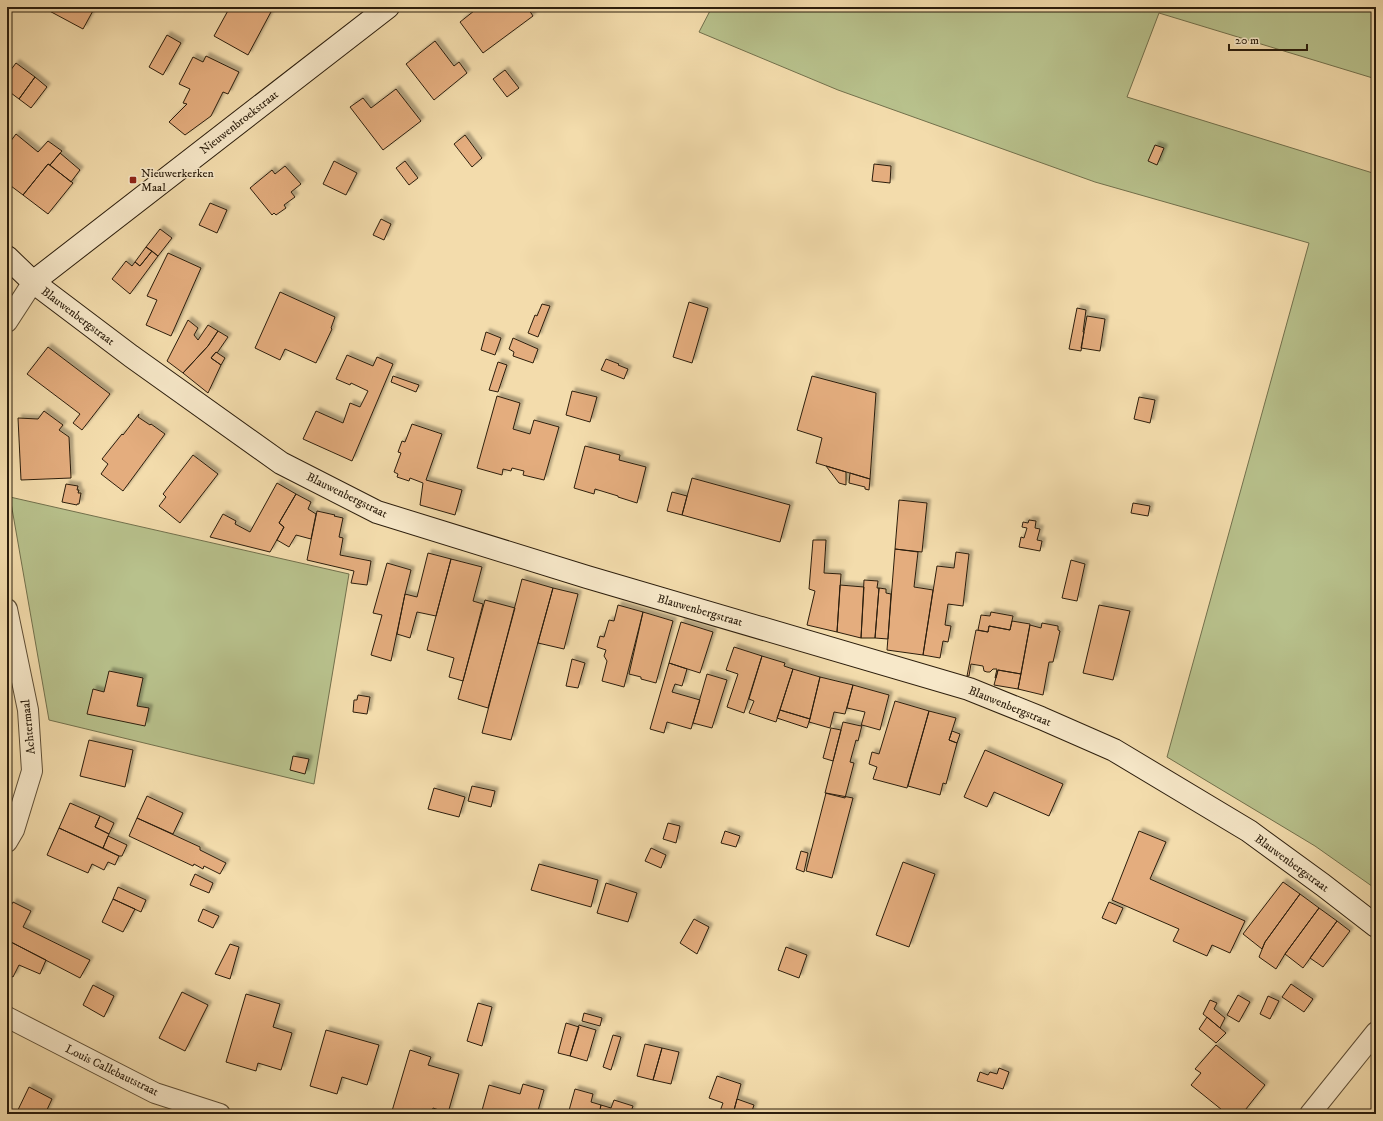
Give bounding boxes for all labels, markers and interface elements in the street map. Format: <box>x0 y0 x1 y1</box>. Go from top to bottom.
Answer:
scale bar <box>1229 26 1307 52</box>
text: 20 m <box>1235 33 1259 48</box>
street label: Nieuwenbroekstraat <box>197 87 282 158</box>
place label: Nieuwerkerken Maal <box>141 166 214 195</box>
marker: Nieuwerkerken Maal <box>128 175 138 185</box>
street label: Blauwenbergstraat <box>38 284 118 349</box>
street label: Blauwenbergstraat <box>304 469 390 522</box>
street label: Blauwenbergstraat <box>655 591 744 630</box>
street label: Blauwenbergstraat <box>966 683 1054 730</box>
street label: Achtermaal <box>18 698 39 755</box>
street label: Blauwenbergstraat <box>1252 831 1332 895</box>
street label: Louis Callebautstraat <box>63 1041 161 1100</box>

